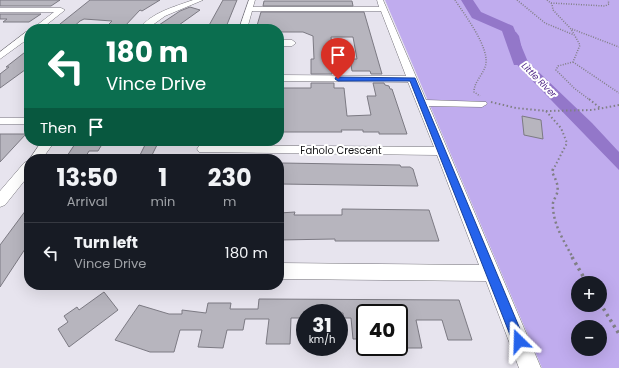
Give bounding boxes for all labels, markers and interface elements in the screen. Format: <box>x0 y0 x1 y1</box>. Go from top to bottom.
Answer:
text: 180 m <box>106 33 189 72</box>
pin <box>321 38 355 79</box>
icon: left <box>40 40 92 92</box>
icon: arrive <box>327 44 349 66</box>
water label: Little River <box>519 60 560 101</box>
text: Vince Drive <box>106 71 206 96</box>
icon: arrive <box>85 116 107 138</box>
text: Then <box>40 117 77 138</box>
street label: Faholo Crescent <box>300 143 382 158</box>
text: 13:50 <box>56 161 118 194</box>
text: 1 <box>158 161 167 194</box>
text: 230 <box>208 161 252 194</box>
text: Arrival <box>67 192 108 211</box>
text: min <box>150 192 175 211</box>
text: m <box>223 192 236 211</box>
text: Turn left <box>74 232 138 253</box>
icon: left <box>40 242 62 264</box>
text: 180 m <box>225 242 268 263</box>
text: Vince Drive <box>74 254 146 273</box>
map controls <box>571 276 607 356</box>
button: + <box>571 276 607 312</box>
speed limit sign: 40 <box>356 304 408 356</box>
text: 31 <box>312 311 332 339</box>
position arrow <box>498 320 540 362</box>
button: − <box>571 320 607 356</box>
text: km/h <box>309 332 335 347</box>

